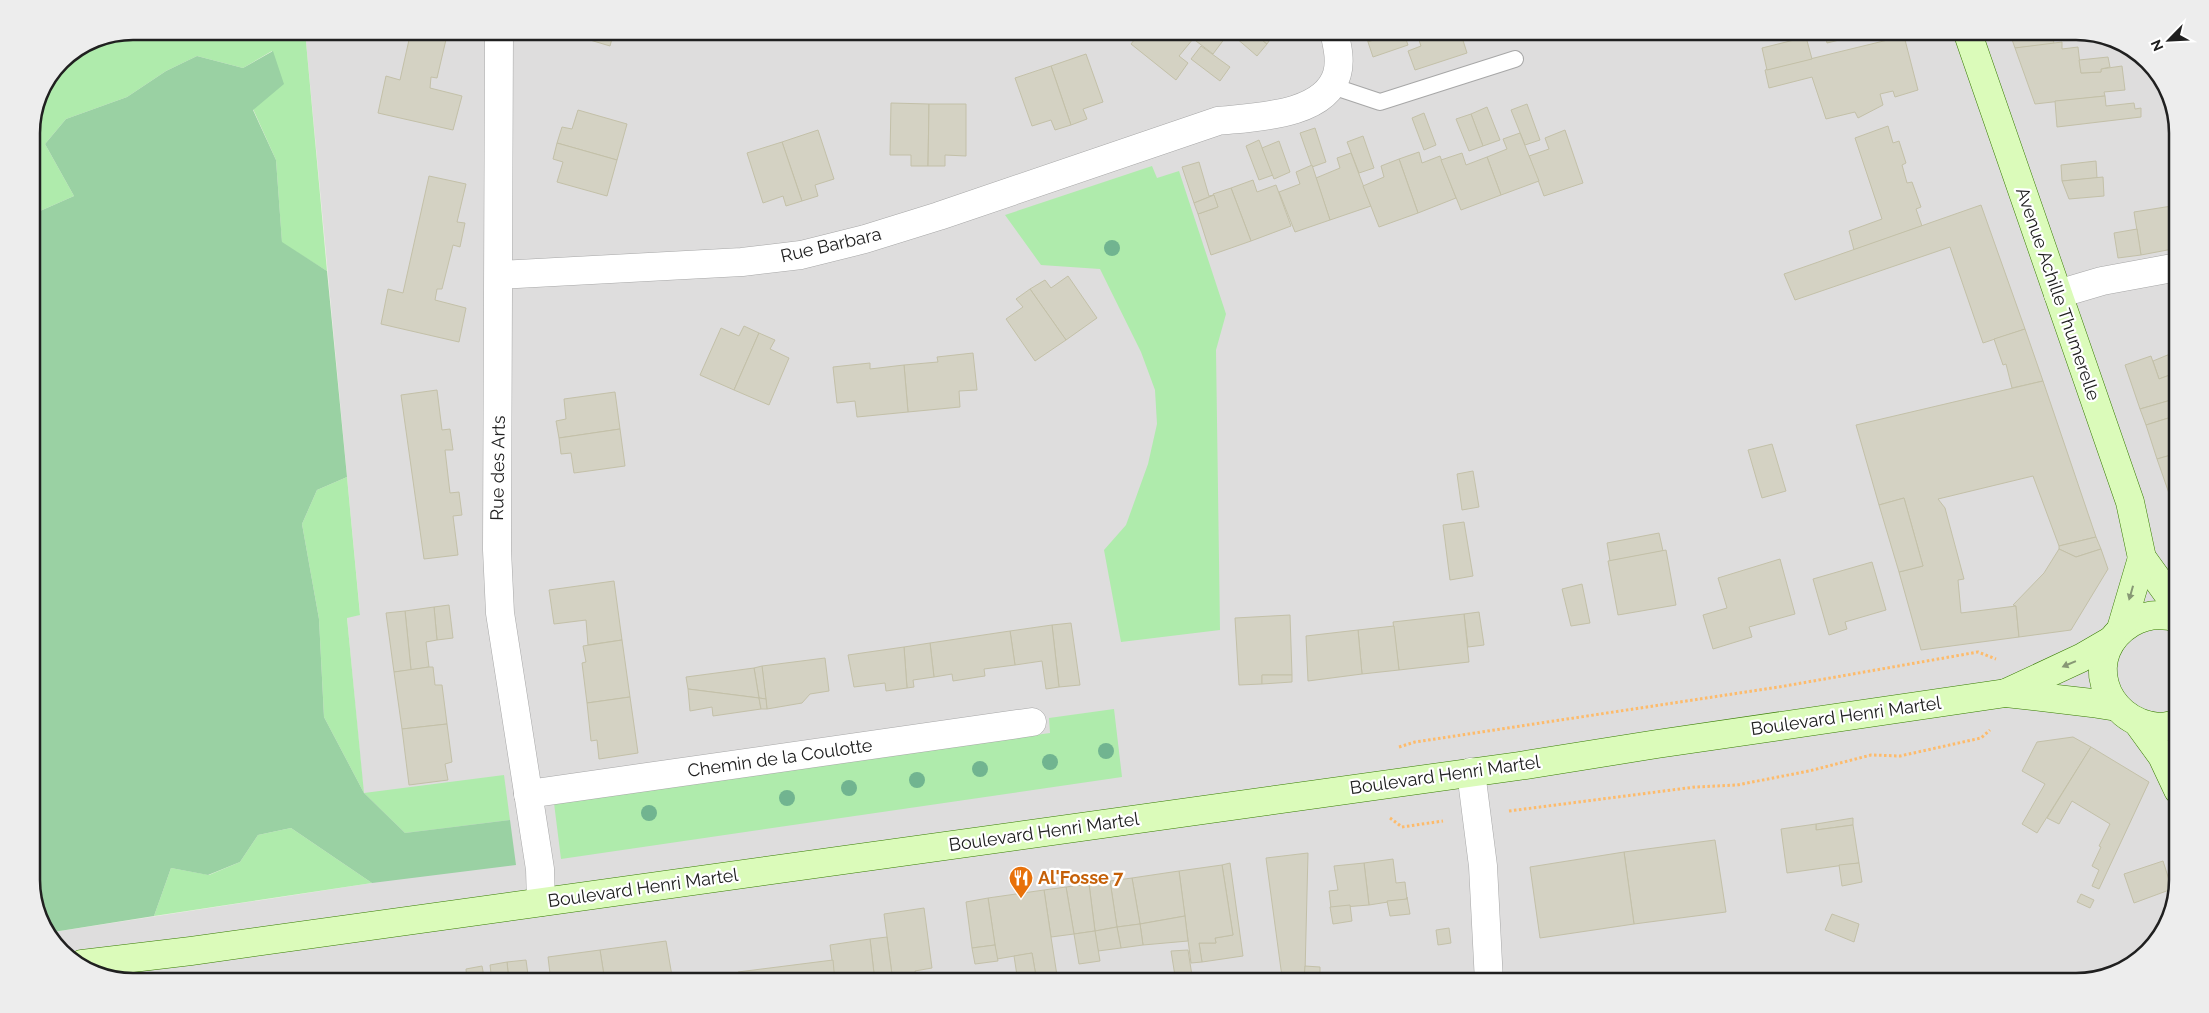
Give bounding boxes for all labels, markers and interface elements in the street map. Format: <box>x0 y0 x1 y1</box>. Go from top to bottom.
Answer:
north arrow <box>2144 15 2194 65</box>
text: N <box>2148 37 2167 53</box>
street label: Avenue Achille Thumerelle <box>2012 185 2105 404</box>
street label: Rue Barbara <box>779 223 883 266</box>
street label: Rue des Arts <box>486 415 509 521</box>
one-way arrow <box>2127 586 2135 601</box>
one-way arrow <box>2062 660 2076 668</box>
street label: Boulevard Henri Martel <box>1749 692 1942 739</box>
street label: Chemin de la Coulotte <box>686 734 874 781</box>
street label: Boulevard Henri Martel <box>1348 751 1541 798</box>
street label: Boulevard Henri Martel <box>947 808 1140 855</box>
street label: Boulevard Henri Martel <box>546 864 739 911</box>
restaurant icon: Al'Fosse 7 <box>1008 865 1034 899</box>
place label: Al'Fosse 7 <box>1038 867 1124 888</box>

